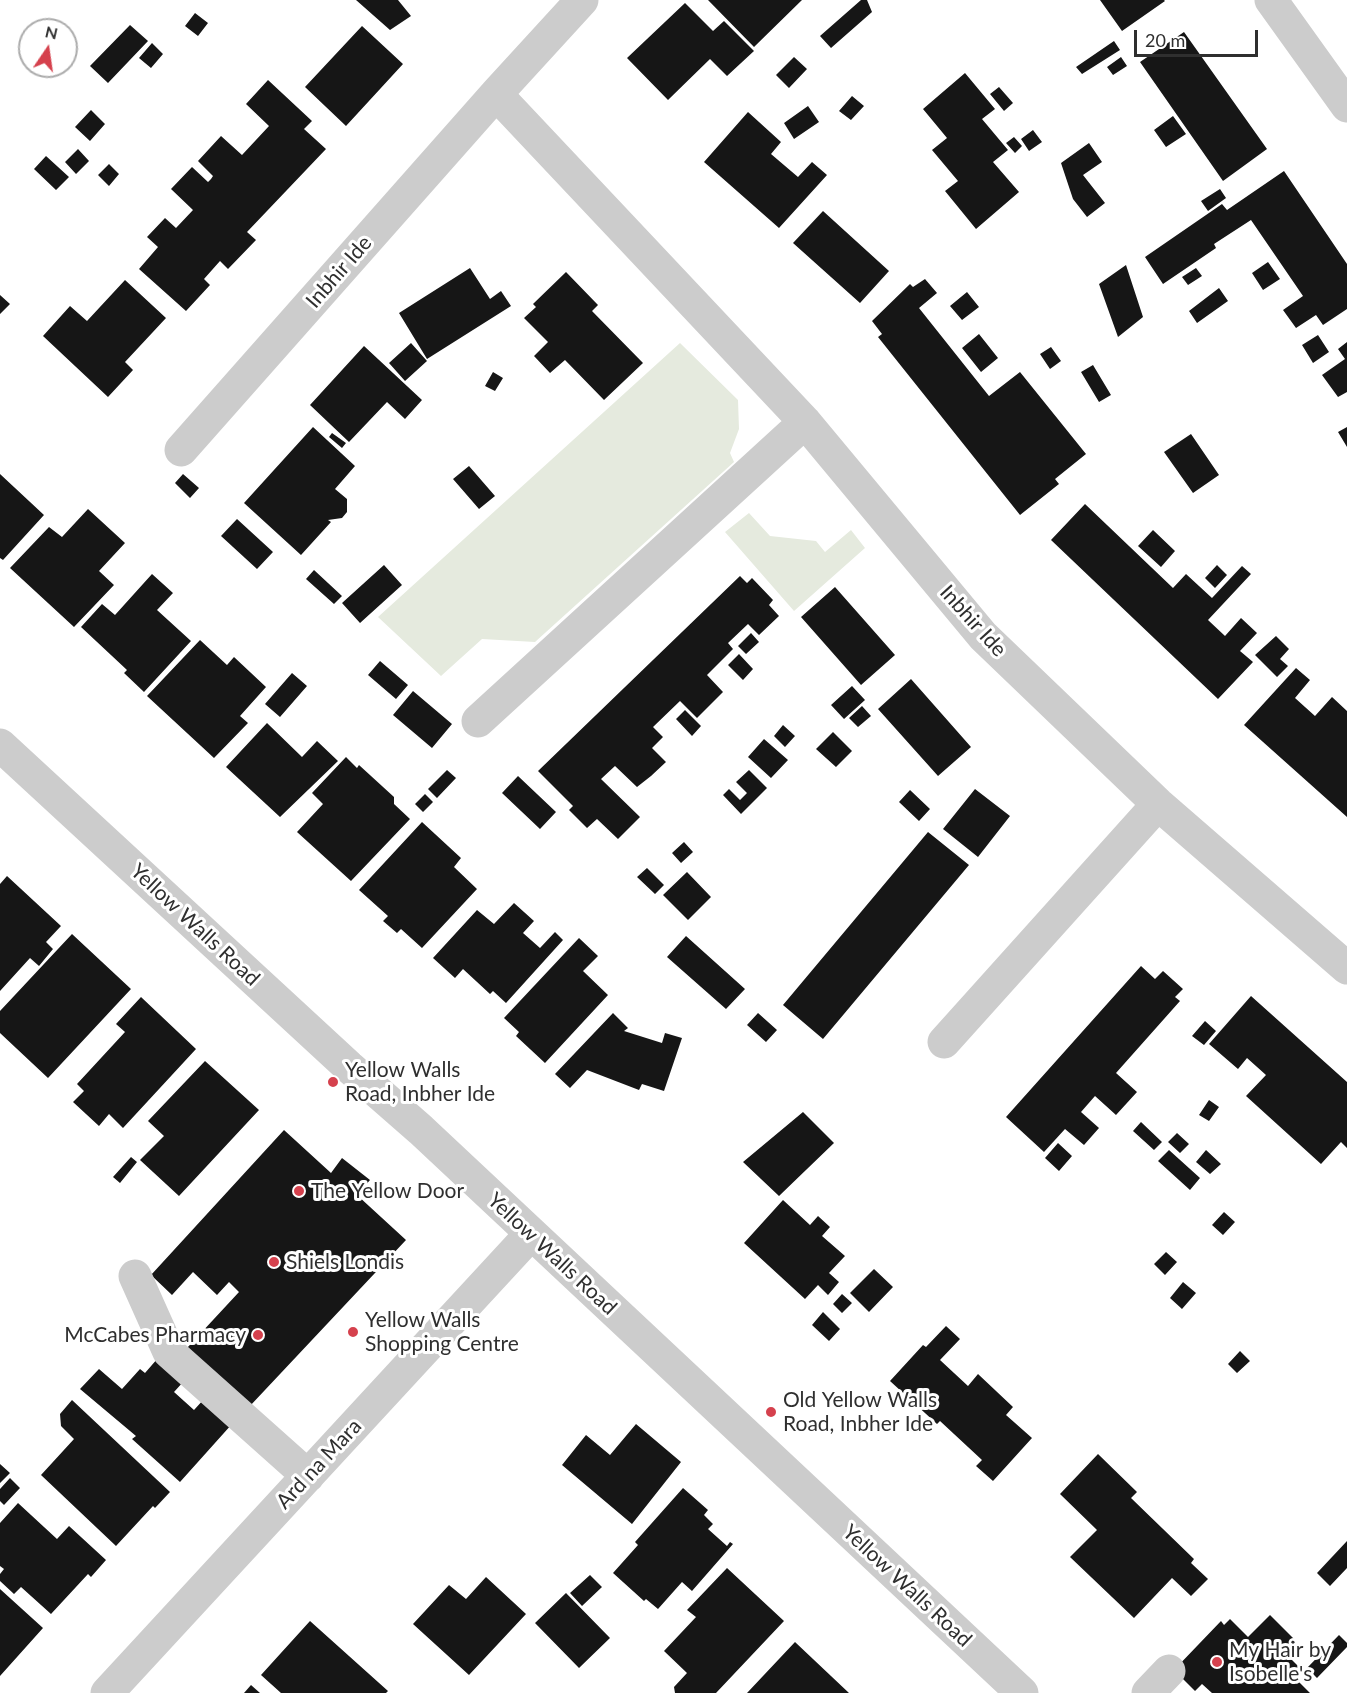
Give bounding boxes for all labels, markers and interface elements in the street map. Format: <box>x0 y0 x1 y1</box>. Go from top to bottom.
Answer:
north arrow <box>18 18 78 78</box>
scale bar <box>1137 18 1262 56</box>
text: N <box>44 21 60 43</box>
text: 20 m <box>1145 29 1185 51</box>
street label: Inbhir Ide <box>301 231 377 313</box>
street label: Inbhir Ide <box>934 580 1012 662</box>
street label: Yellow Walls Road <box>125 859 265 991</box>
place label: Yellow Walls Road, Inbher Ide <box>345 1057 495 1107</box>
marker: Yellow Walls Road, Inbher Ide <box>326 1075 340 1089</box>
place label: The Yellow Door <box>311 1178 464 1204</box>
marker: The Yellow Door <box>292 1184 306 1198</box>
street label: Yellow Walls Road <box>482 1188 622 1320</box>
place label: Shiels Londis <box>286 1249 404 1275</box>
marker: Shiels Londis <box>267 1255 281 1269</box>
place label: Yellow Walls Shopping Centre <box>365 1307 519 1357</box>
place label: McCabes Pharmacy <box>64 1322 246 1348</box>
marker: Yellow Walls Shopping Centre <box>346 1325 360 1339</box>
marker: McCabes Pharmacy <box>251 1328 265 1342</box>
place label: Old Yellow Walls Road, Inbher Ide <box>783 1387 937 1437</box>
marker: Old Yellow Walls Road, Inbher Ide <box>764 1405 778 1419</box>
street label: Ard na Mara <box>271 1414 367 1514</box>
street label: Yellow Walls Road <box>837 1520 977 1652</box>
place label: My Hair by Isobelle's <box>1229 1637 1331 1687</box>
marker: My Hair by Isobelle's <box>1210 1655 1224 1669</box>

